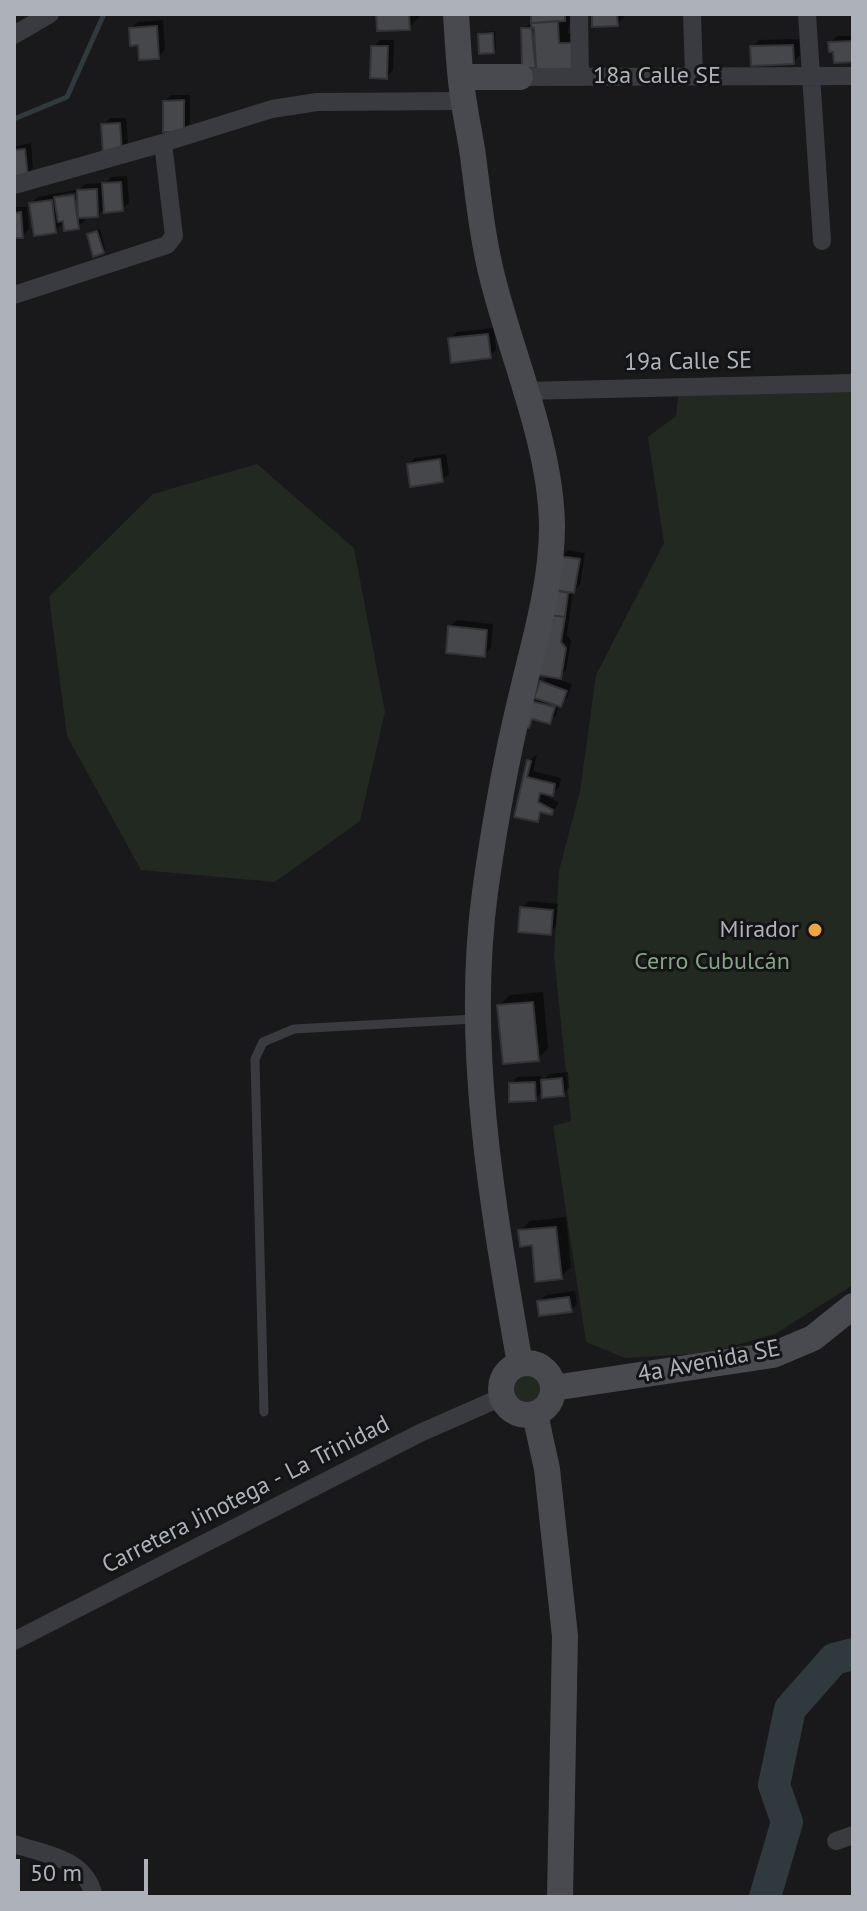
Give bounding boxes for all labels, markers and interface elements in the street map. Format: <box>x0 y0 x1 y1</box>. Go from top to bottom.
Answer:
street label: 18a Calle SE <box>593 62 721 90</box>
street label: 19a Calle SE <box>624 346 752 378</box>
place label: Mirador <box>720 916 799 944</box>
marker: Mirador <box>806 921 824 939</box>
park label: Cerro Cubulcán <box>634 948 790 976</box>
street label: 4a Avenida SE <box>635 1334 783 1390</box>
street label: Carretera Jinotega - La Trinidad <box>98 1410 394 1580</box>
scale bar <box>20 1843 152 1893</box>
text: 50 m <box>30 1857 82 1888</box>

